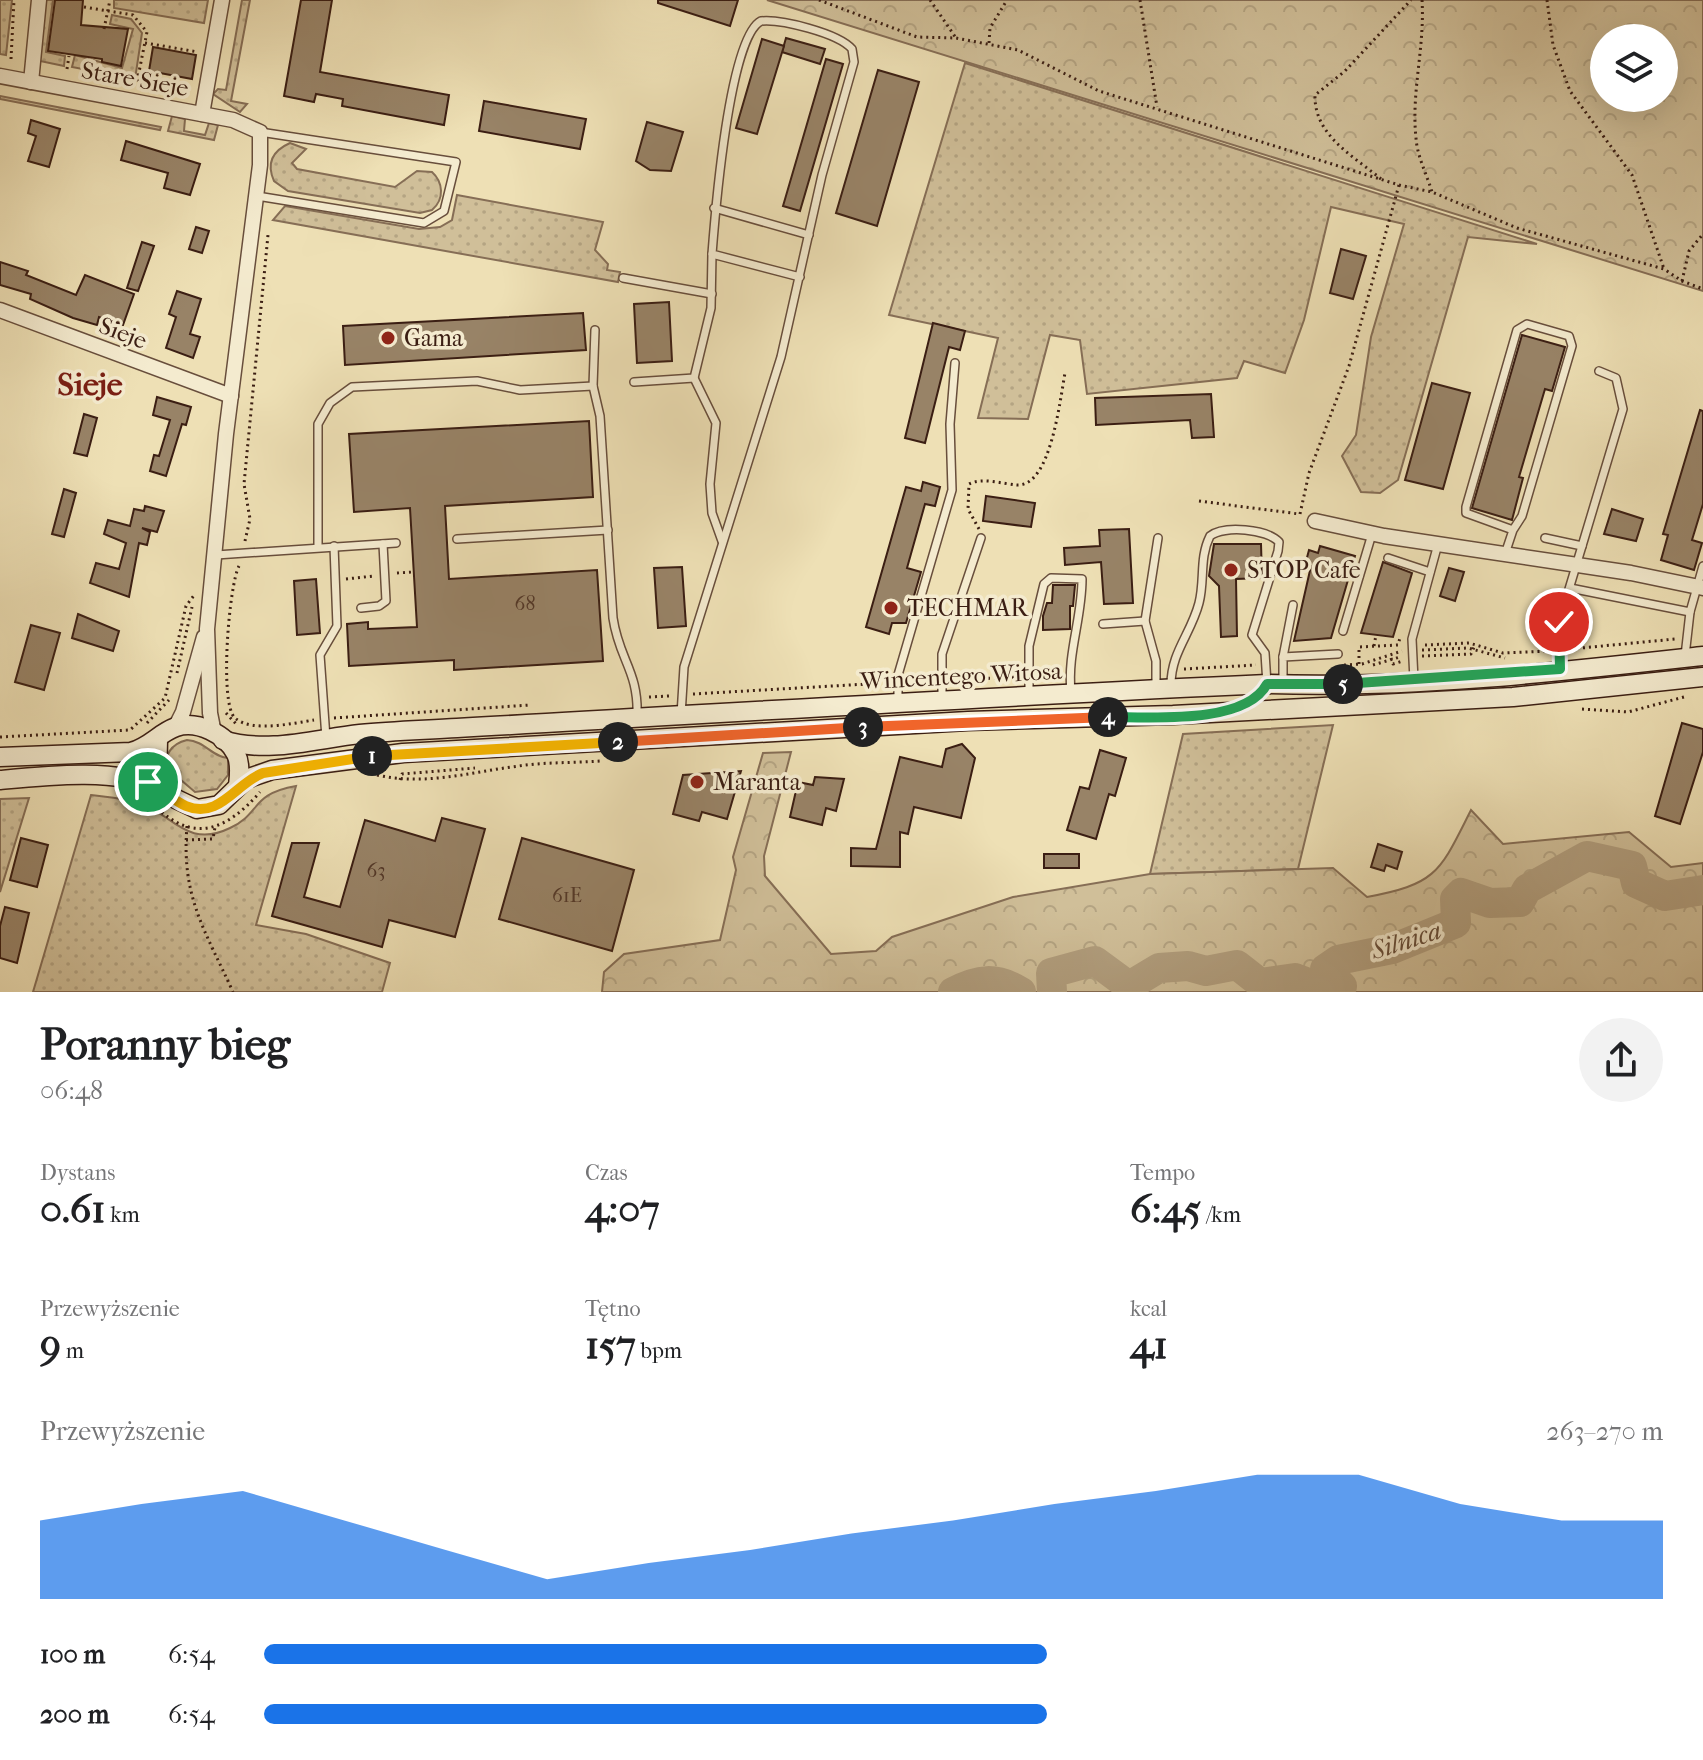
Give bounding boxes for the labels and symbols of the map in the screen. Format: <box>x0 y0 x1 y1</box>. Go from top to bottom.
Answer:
street label: Stare Sieje <box>79 56 191 102</box>
street label: Sieje <box>95 311 151 355</box>
place label: Gama <box>404 324 464 352</box>
marker: Gama <box>379 329 397 347</box>
district label: Sieje <box>57 366 123 403</box>
place label: STOP Cafe <box>1247 556 1361 584</box>
marker: STOP Cafe <box>1222 561 1240 579</box>
pin <box>1525 588 1593 656</box>
house number: 68 <box>515 592 535 615</box>
place label: TECHMAR <box>907 594 1030 622</box>
marker: TECHMAR <box>882 599 900 617</box>
street label: Wincentego Witosa <box>858 657 1064 695</box>
pin: 5 <box>1323 664 1363 704</box>
pin: 4 <box>1088 697 1128 737</box>
pin: 3 <box>843 707 883 747</box>
pin: 2 <box>598 722 638 762</box>
pin: 1 <box>352 736 392 776</box>
pin <box>114 748 182 816</box>
place label: Maranta <box>713 768 802 796</box>
marker: Maranta <box>688 773 706 791</box>
house number: 63 <box>366 859 386 882</box>
house number: 61E <box>552 884 582 907</box>
water label: Silnica <box>1366 915 1445 967</box>

